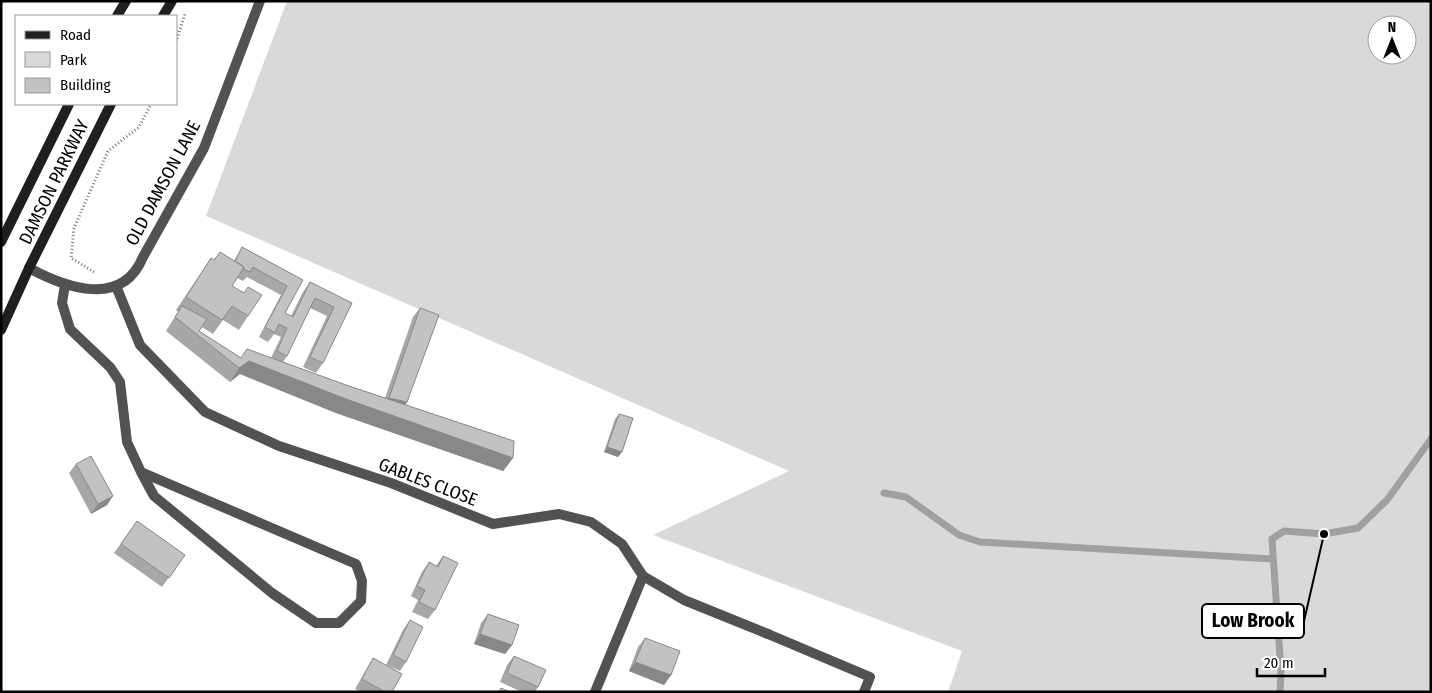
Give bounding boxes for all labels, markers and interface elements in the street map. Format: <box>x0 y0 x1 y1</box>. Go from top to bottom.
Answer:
legend <box>15 15 178 105</box>
north arrow <box>1367 15 1417 65</box>
text: N <box>1388 19 1396 36</box>
text: Road <box>60 26 91 44</box>
text: Park <box>60 51 87 69</box>
text: Building <box>60 76 111 94</box>
street label: DAMSON PARKWAY <box>14 116 94 248</box>
street label: OLD DAMSON LANE <box>121 117 205 249</box>
street label: GABLES CLOSE <box>376 453 480 511</box>
callout: Low Brook <box>1202 604 1304 638</box>
text: Low Brook <box>1212 609 1295 632</box>
scale bar <box>1257 646 1324 678</box>
text: 20 m <box>1264 654 1294 672</box>

